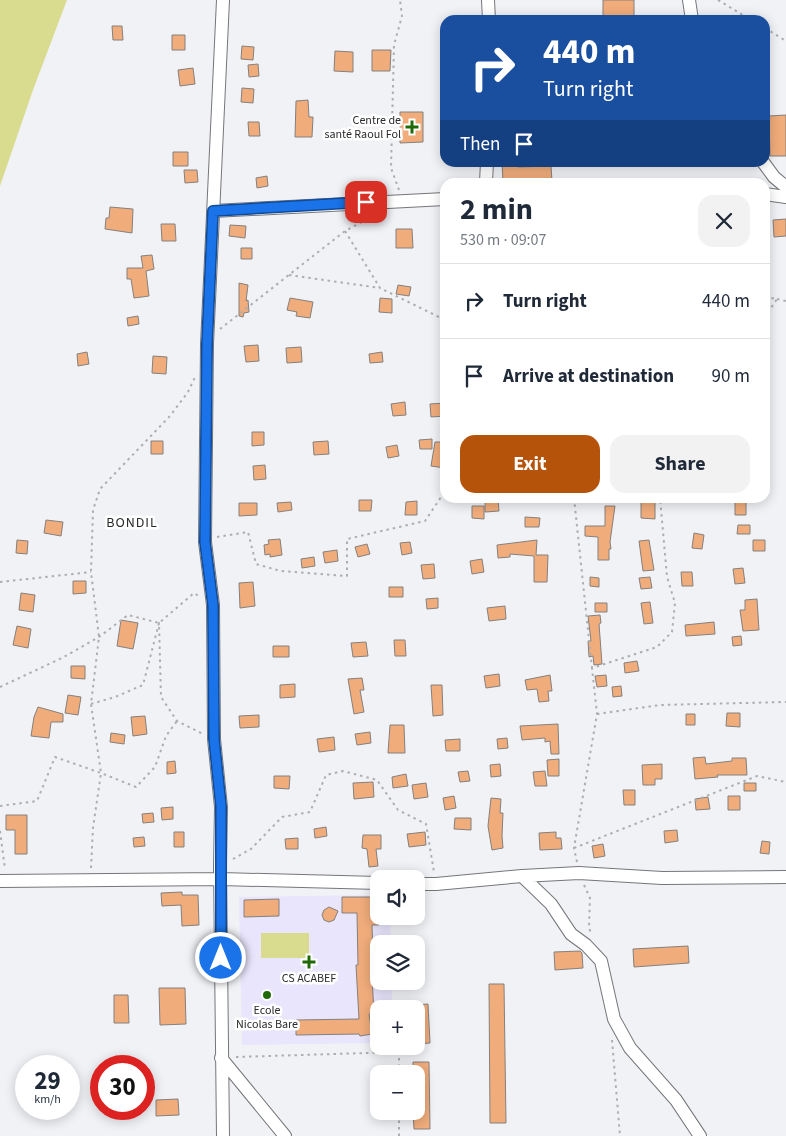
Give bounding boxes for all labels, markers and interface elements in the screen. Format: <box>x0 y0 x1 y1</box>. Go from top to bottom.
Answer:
text: 440 m <box>543 27 635 77</box>
icon: right <box>460 35 525 100</box>
text: Turn right <box>543 73 633 105</box>
place label: Centre de santé Raoul Fol <box>324 112 401 143</box>
marker: Centre de santé Raoul Fol <box>405 120 419 134</box>
icon: arrive <box>510 130 538 158</box>
text: Then <box>460 131 500 158</box>
pin <box>345 181 387 223</box>
icon: arrive <box>352 188 380 216</box>
text: 2 min <box>460 188 533 231</box>
button: close <box>698 195 750 247</box>
text: 530 m · 09:07 <box>460 229 547 251</box>
icon: right <box>460 287 488 315</box>
text: Turn right <box>503 288 587 315</box>
text: 440 m <box>702 288 750 315</box>
icon: arrive <box>460 362 488 390</box>
text: Arrive at destination <box>503 363 674 390</box>
text: 90 m <box>712 363 750 390</box>
button: Exit <box>460 435 600 493</box>
button: Share <box>610 435 750 493</box>
district label: BONDIL <box>106 513 158 533</box>
map controls <box>370 870 425 1120</box>
button: sound <box>370 870 425 925</box>
position arrow <box>194 931 246 983</box>
button: layers <box>370 935 425 990</box>
marker: CS ACABEF <box>302 955 316 969</box>
place label: CS ACABEF <box>282 970 336 987</box>
marker: Ecole Nicolas Bare <box>261 989 273 1001</box>
button: + <box>370 1000 425 1055</box>
place label: Ecole Nicolas Bare <box>236 1002 298 1033</box>
speed limit sign: 30 <box>90 1055 155 1120</box>
text: 29 <box>34 1063 61 1099</box>
button: − <box>370 1065 425 1120</box>
text: km/h <box>34 1091 61 1108</box>

